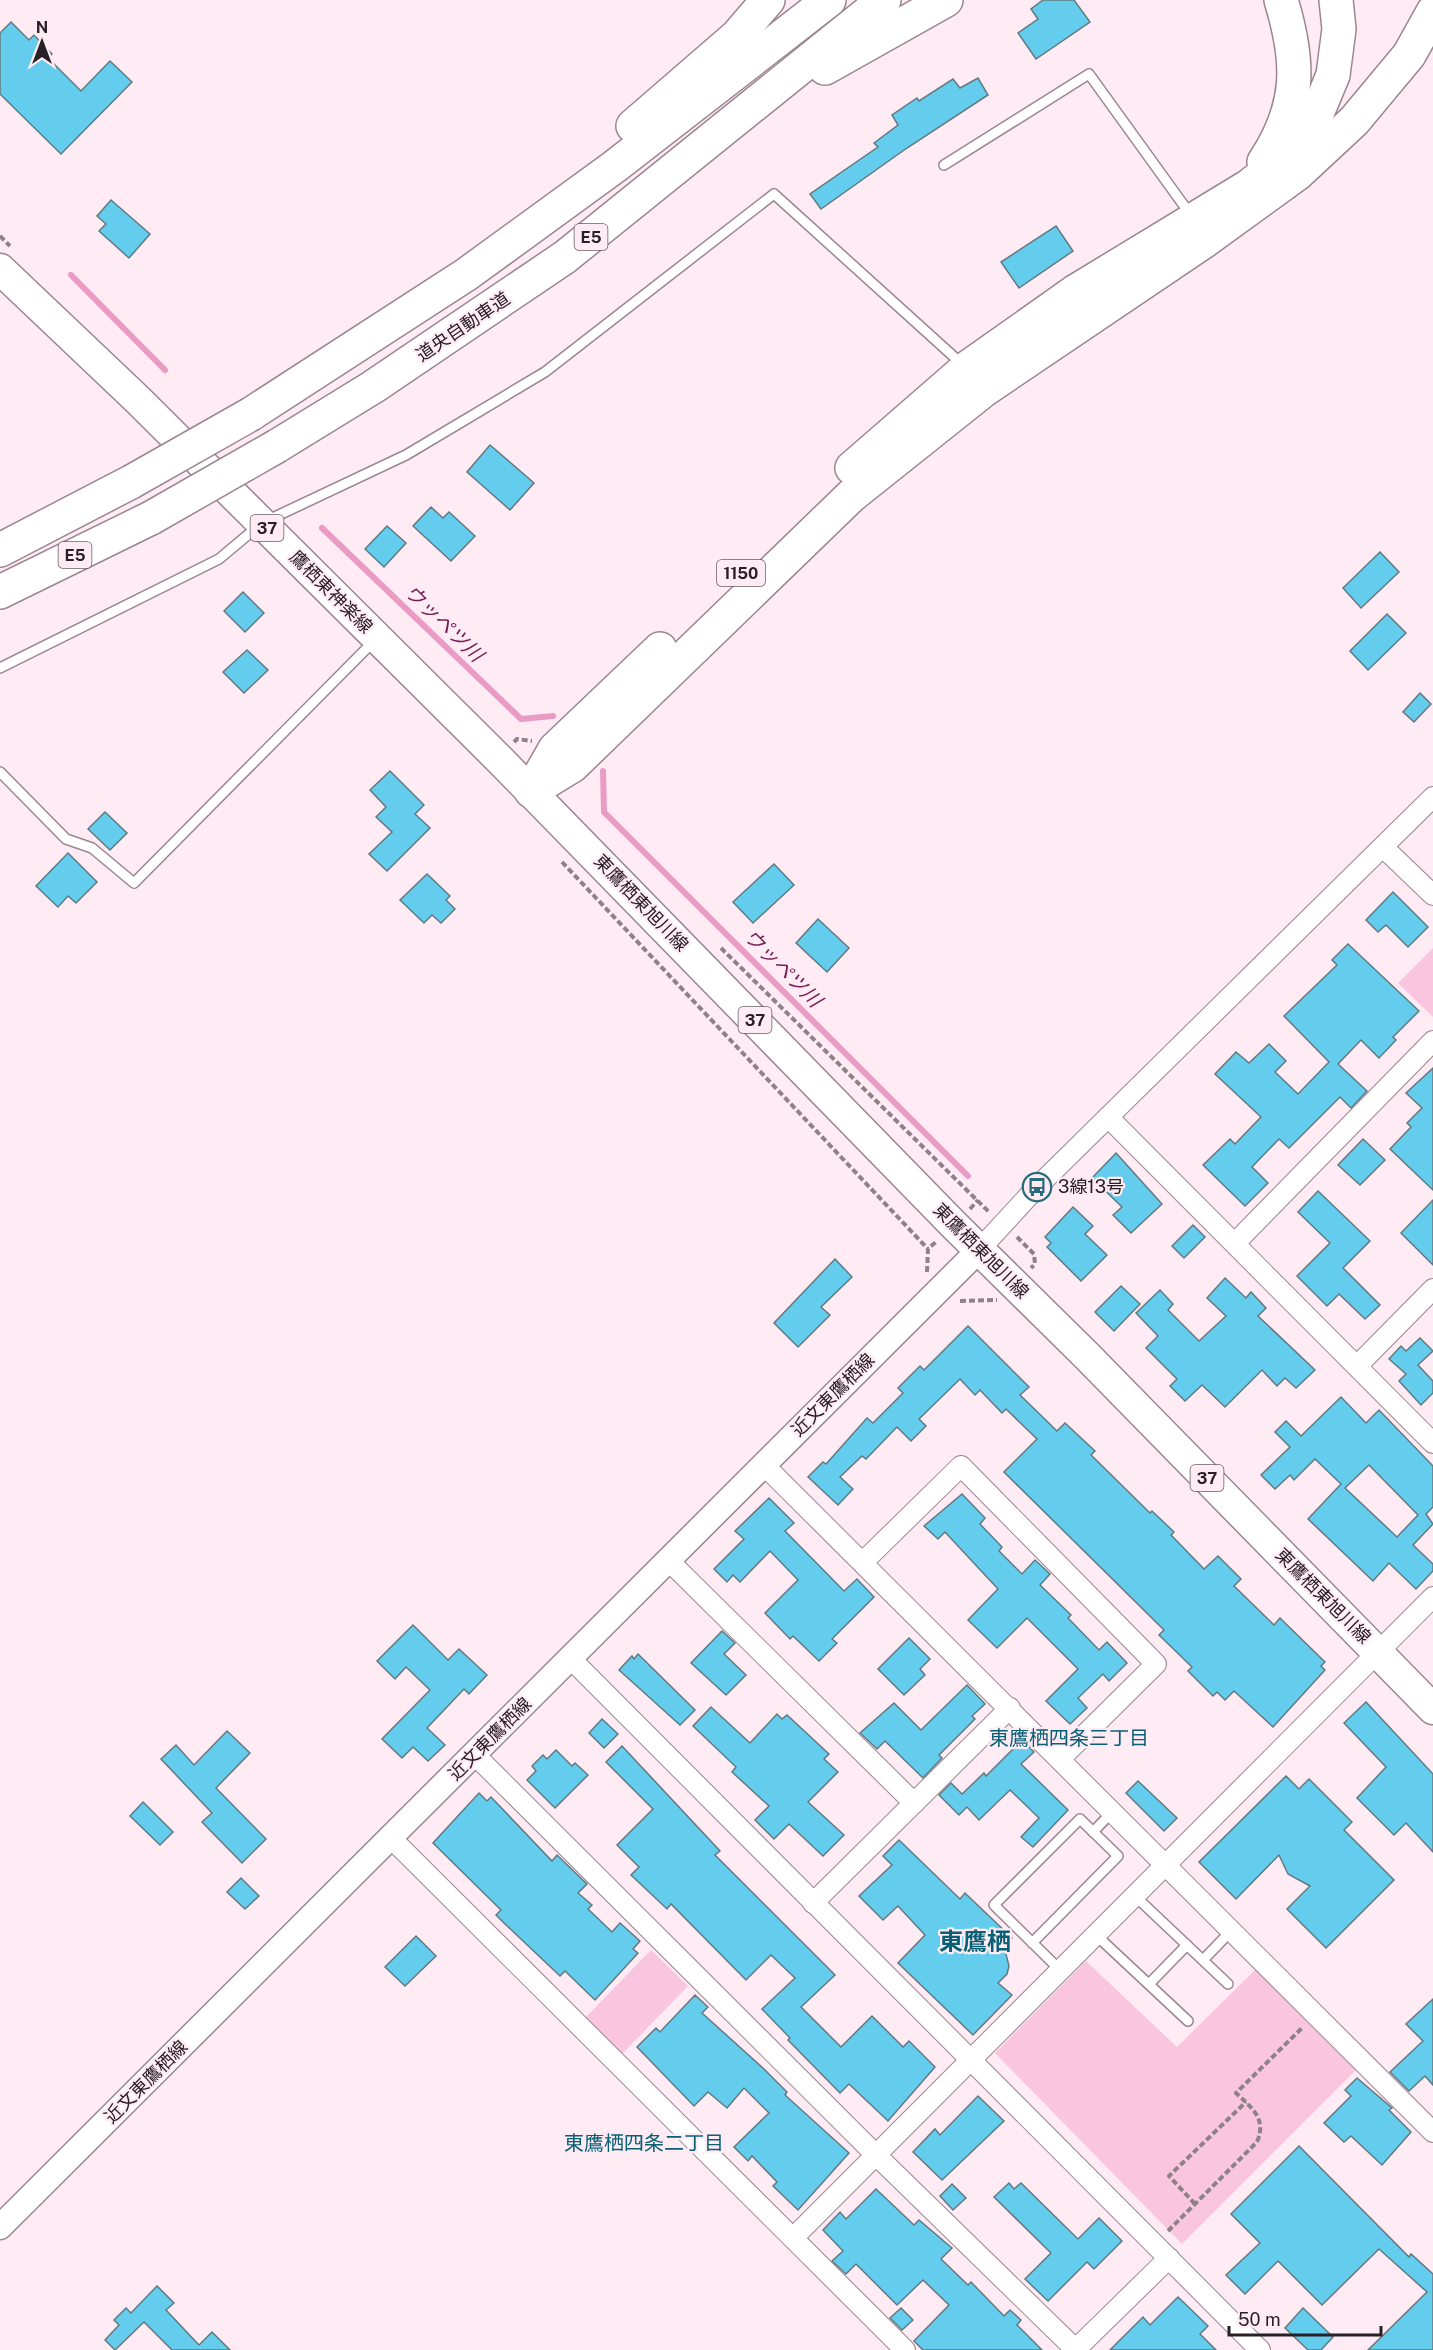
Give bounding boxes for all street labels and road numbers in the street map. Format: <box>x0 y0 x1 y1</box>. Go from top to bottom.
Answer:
road number: E5 <box>574 224 608 250</box>
street label: 道央自動車道 <box>412 288 513 365</box>
road number: 37 <box>250 515 284 541</box>
road number: E5 <box>58 542 92 568</box>
street label: 鷹栖東神楽線 <box>286 546 377 637</box>
road number: 1150 <box>717 560 765 586</box>
street label: 東鷹栖東旭川線 <box>590 850 693 955</box>
road number: 37 <box>738 1007 771 1033</box>
street label: 東鷹栖東旭川線 <box>929 1199 1033 1303</box>
street label: 近文東鷹栖線 <box>787 1349 878 1440</box>
road number: 37 <box>1190 1465 1224 1491</box>
street label: 東鷹栖東旭川線 <box>1271 1544 1375 1648</box>
street label: 近文東鷹栖線 <box>444 1693 535 1784</box>
street label: 近文東鷹栖線 <box>100 2036 191 2127</box>

